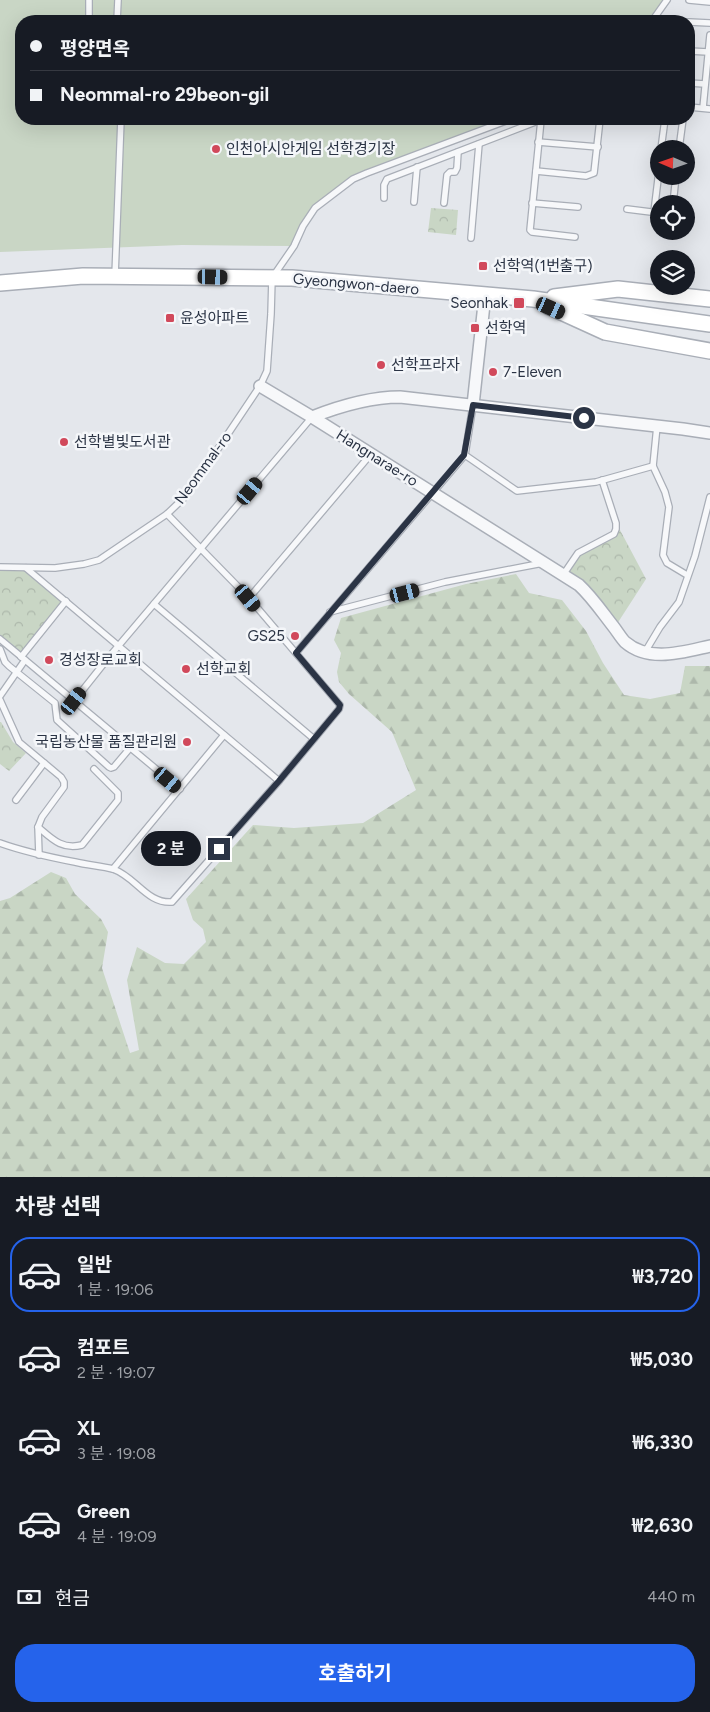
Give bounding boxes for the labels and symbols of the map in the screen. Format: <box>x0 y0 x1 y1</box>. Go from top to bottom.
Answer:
place label: 인천아시안게임 선학경기장 <box>226 140 396 158</box>
north arrow <box>650 140 695 185</box>
marker: 인천아시안게임 선학경기장 <box>210 143 222 155</box>
place label: 선학역(1번출구) <box>493 257 593 275</box>
marker: 선학역(1번출구) <box>477 260 489 272</box>
car <box>197 269 228 285</box>
street label: Gyeongwon-daero <box>292 270 420 299</box>
place label: Seonhak <box>450 294 509 312</box>
car <box>534 295 567 321</box>
marker: Seonhak <box>512 296 526 310</box>
place label: 윤성아파트 <box>180 309 249 327</box>
marker: 윤성아파트 <box>164 312 176 324</box>
place label: 선학역 <box>485 319 526 337</box>
marker: 선학역 <box>469 322 481 334</box>
place label: 선학프라자 <box>391 356 460 374</box>
marker: 선학프라자 <box>375 359 387 371</box>
place label: 7-Eleven <box>503 363 562 381</box>
marker: 7-Eleven <box>487 366 499 378</box>
route start <box>573 407 595 429</box>
street label: Hangnarae-ro <box>333 426 421 490</box>
street label: Neommal-ro <box>171 428 235 508</box>
place label: 선학별빛도서관 <box>74 433 171 451</box>
marker: 선학별빛도서관 <box>58 436 70 448</box>
car <box>234 475 265 507</box>
car <box>232 582 263 614</box>
car <box>388 582 421 604</box>
place label: GS25 <box>247 627 285 645</box>
marker: GS25 <box>289 630 301 642</box>
place label: 경성장로교회 <box>59 651 142 669</box>
marker: 경성장로교회 <box>43 654 55 666</box>
place label: 선학교회 <box>196 660 251 678</box>
marker: 선학교회 <box>180 663 192 675</box>
car <box>58 685 89 717</box>
place label: 국립농산물 품질관리원 <box>35 733 177 751</box>
marker: 국립농산물 품질관리원 <box>181 736 193 748</box>
car <box>151 765 184 795</box>
callout: 2 분 <box>142 832 202 866</box>
route end <box>208 838 230 860</box>

